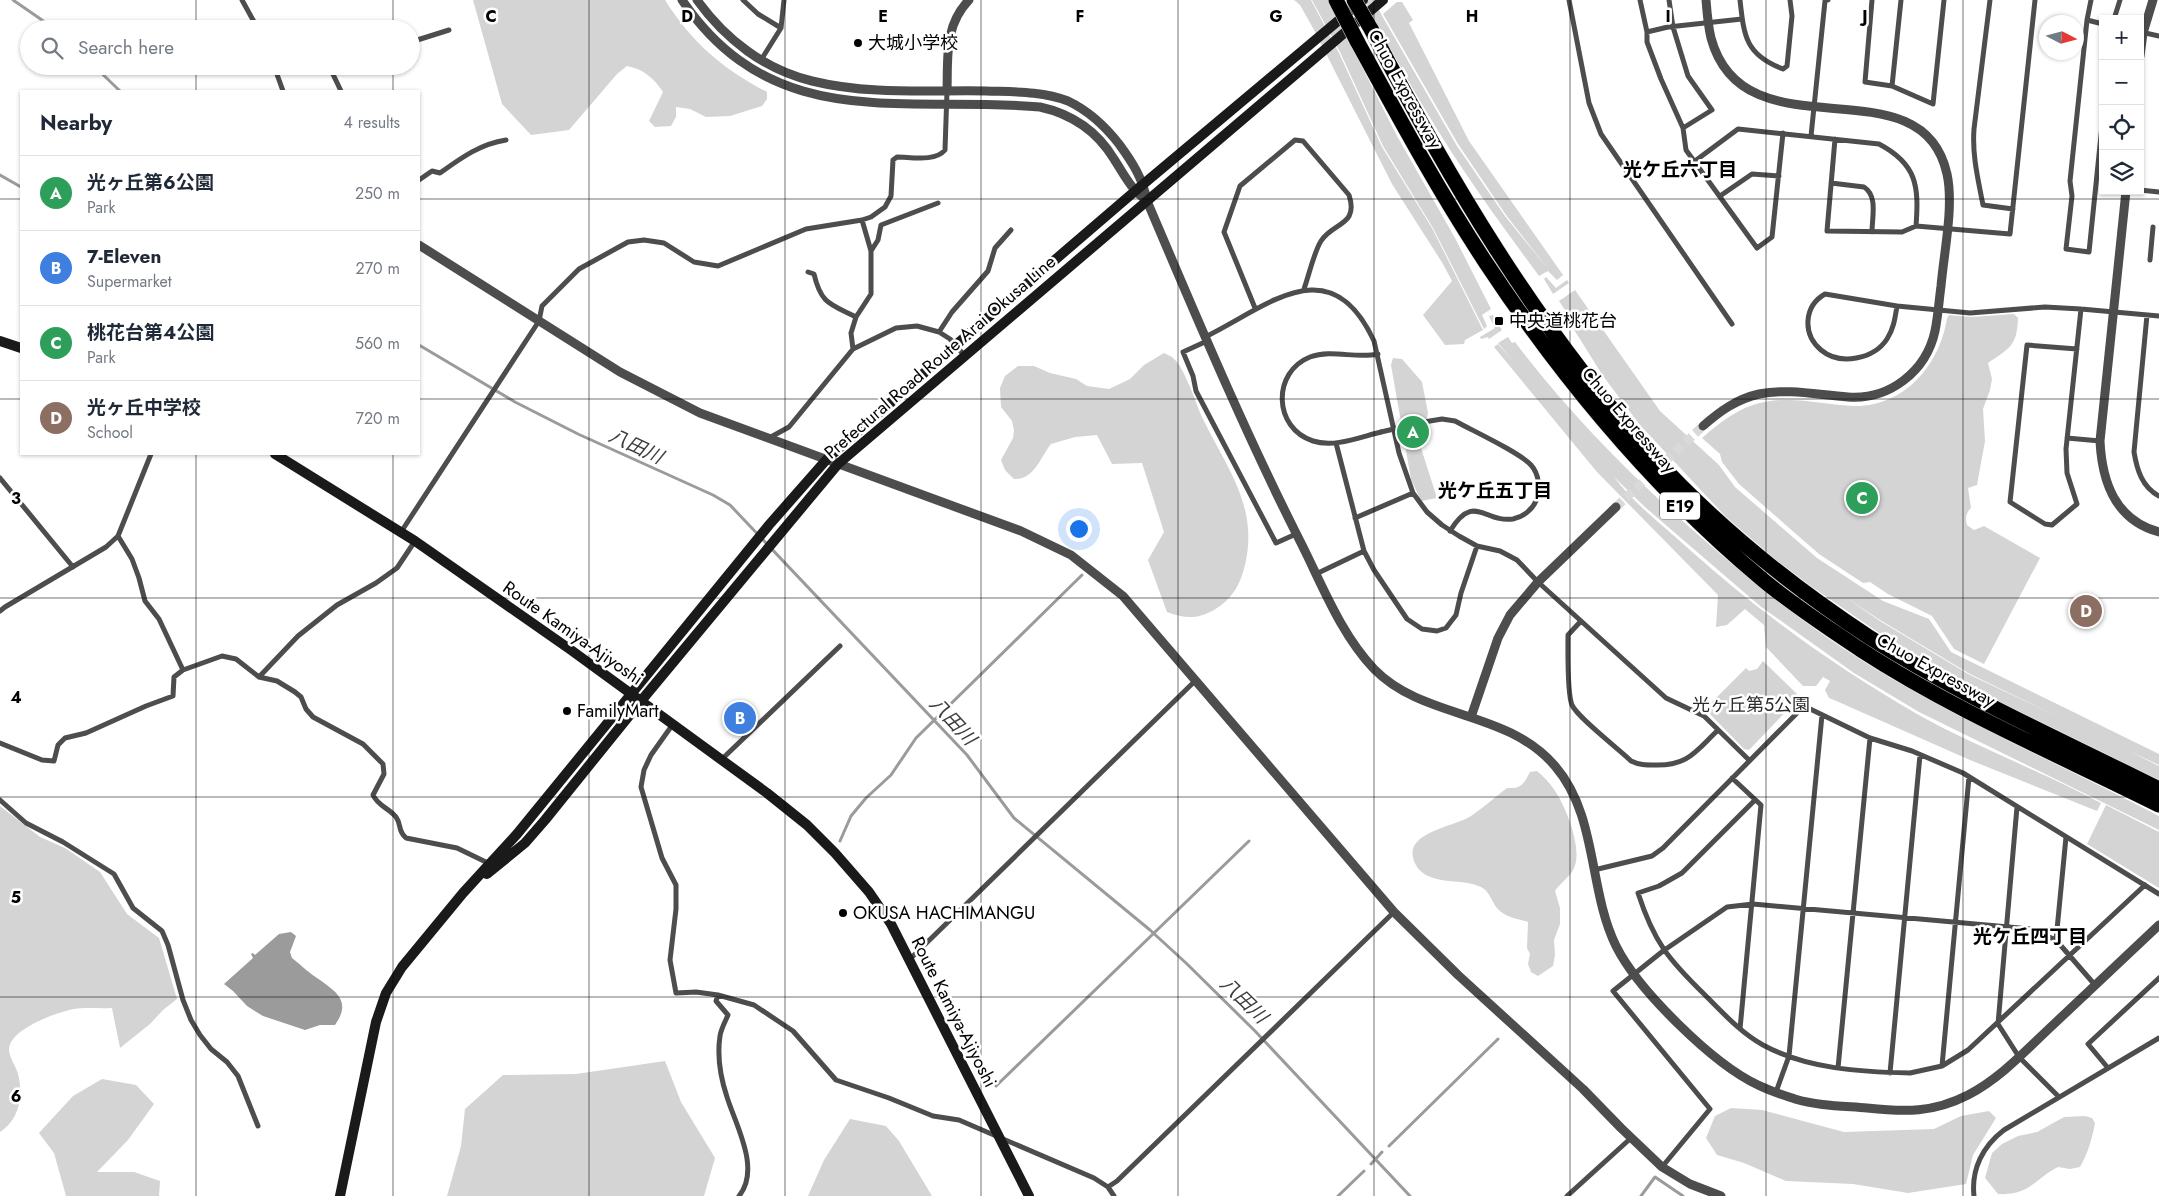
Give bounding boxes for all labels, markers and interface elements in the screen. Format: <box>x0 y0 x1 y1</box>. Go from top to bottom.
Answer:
text: C <box>485 5 497 28</box>
text: D <box>681 5 693 28</box>
text: E <box>878 5 888 28</box>
text: F <box>1076 5 1084 28</box>
text: G <box>1269 5 1283 28</box>
text: H <box>1466 5 1478 28</box>
text: I <box>1665 5 1671 28</box>
text: J <box>1859 5 1868 28</box>
north arrow <box>2039 15 2084 60</box>
map controls <box>2099 15 2144 195</box>
button: + <box>2099 15 2144 60</box>
search box <box>20 20 420 75</box>
street label: Chuo Expressway <box>1362 25 1449 153</box>
place label: 大城小学校 <box>868 30 958 56</box>
icon: search <box>38 34 66 62</box>
text: Search here <box>78 34 174 61</box>
marker: 大城小学校 <box>852 37 864 49</box>
button: − <box>2099 60 2144 105</box>
button: locate <box>2099 105 2144 150</box>
text: Nearby <box>40 108 112 138</box>
text: 4 results <box>344 111 400 134</box>
button: layers <box>2099 150 2144 195</box>
district label: 光ケ丘六丁目 <box>1623 156 1737 183</box>
text: 光ヶ丘第6公園 <box>87 169 214 196</box>
text: A <box>50 182 62 205</box>
text: 250 m <box>355 182 400 205</box>
text: Park <box>87 196 116 219</box>
text: 7-Eleven <box>87 243 161 270</box>
street label: Prefectural Road Route Arai Okusa Line <box>818 249 1062 465</box>
text: B <box>51 257 61 280</box>
text: 270 m <box>356 257 400 280</box>
text: Supermarket <box>87 270 172 293</box>
place label: 中央道桃花台 <box>1509 308 1617 334</box>
marker: 中央道桃花台 <box>1493 315 1505 327</box>
text: 桃花台第4公園 <box>87 319 214 346</box>
text: C <box>50 332 62 355</box>
text: 560 m <box>355 332 400 355</box>
text: Park <box>87 346 116 369</box>
street label: Chuo Expressway <box>1576 361 1682 479</box>
text: 光ヶ丘中学校 <box>87 394 201 421</box>
text: D <box>50 407 62 430</box>
text: 720 m <box>356 407 400 430</box>
pin: A <box>1397 413 1429 451</box>
text: School <box>87 421 133 444</box>
water label: 八田川 <box>604 422 669 471</box>
district label: 光ケ丘五丁目 <box>1438 477 1552 504</box>
pin: C <box>1846 479 1878 517</box>
text: 3 <box>11 487 21 510</box>
road number: E19 <box>1660 492 1700 520</box>
your location <box>1066 516 1092 542</box>
street label: Route Kamiya-Ajiyoshi <box>497 575 649 691</box>
pin: D <box>2070 592 2102 630</box>
street label: Chuo Expressway <box>1872 627 2000 714</box>
text: 4 <box>10 686 22 709</box>
water label: 八田川 <box>924 691 984 753</box>
park label: 光ヶ丘第5公園 <box>1692 692 1810 718</box>
place label: FamilyMart <box>577 698 659 724</box>
pin: B <box>724 699 756 737</box>
marker: FamilyMart <box>561 705 573 717</box>
text: 5 <box>11 886 21 909</box>
place label: OKUSA HACHIMANGU <box>853 900 1035 926</box>
marker: OKUSA HACHIMANGU <box>837 907 849 919</box>
district label: 光ケ丘四丁目 <box>1973 923 2087 950</box>
street label: Route Kamiya-Ajiyoshi <box>905 932 1003 1092</box>
water label: 八田川 <box>1214 970 1275 1031</box>
text: 6 <box>11 1085 21 1108</box>

